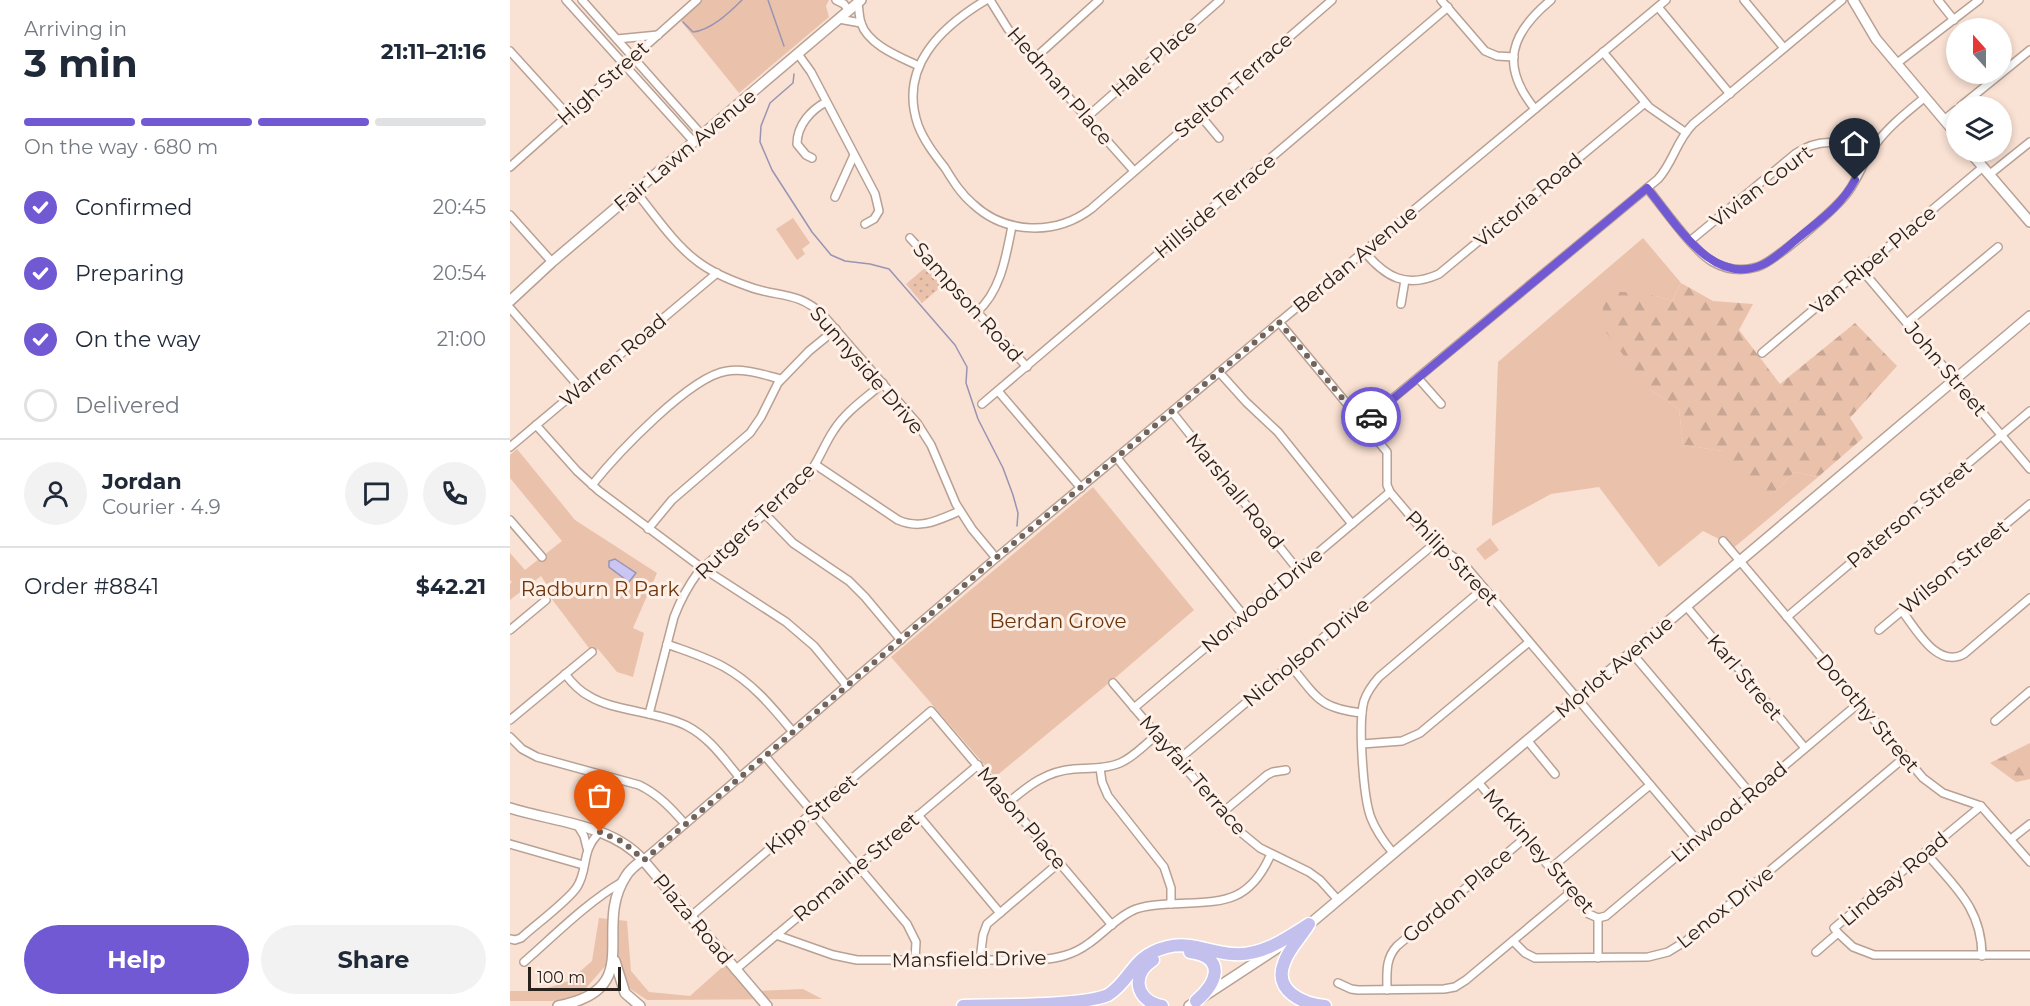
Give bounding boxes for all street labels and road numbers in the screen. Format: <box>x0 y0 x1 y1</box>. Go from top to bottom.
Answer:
street label: Hale Place <box>1106 14 1202 102</box>
street label: Hedman Place <box>1002 22 1118 150</box>
street label: Stelton Terrace <box>1169 27 1297 143</box>
street label: High Street <box>552 36 654 130</box>
street label: Fair Lawn Avenue <box>609 84 761 216</box>
street label: Vivian Court <box>1705 140 1817 232</box>
street label: Hillside Terrace <box>1149 148 1281 264</box>
street label: Victoria Road <box>1469 148 1587 252</box>
street label: Berdan Avenue <box>1288 200 1422 318</box>
street label: Van Riper Place <box>1805 200 1941 320</box>
street label: Sampson Road <box>908 237 1028 367</box>
street label: Sunnyside Drive <box>805 301 929 439</box>
street label: Warren Road <box>555 308 671 412</box>
street label: John Street <box>1899 316 1992 421</box>
street label: Marshall Road <box>1181 428 1289 554</box>
street label: Paterson Street <box>1842 455 1976 573</box>
street label: Rutgers Terrace <box>690 458 820 584</box>
street label: Philip Street <box>1401 505 1503 611</box>
street label: Wilson Street <box>1895 515 2013 619</box>
street label: Norwood Drive <box>1197 542 1327 658</box>
street label: Nicholson Drive <box>1238 592 1374 712</box>
street label: Morlot Avenue <box>1550 611 1678 723</box>
street label: Karl Street <box>1702 629 1788 725</box>
street label: Dorothy Street <box>1812 649 1924 777</box>
street label: Mayfair Terrace <box>1134 710 1252 840</box>
street label: Linwood Road <box>1666 757 1792 867</box>
street label: Mason Place <box>972 762 1072 874</box>
street label: Kipp Street <box>760 769 862 859</box>
street label: McKinley Street <box>1478 784 1600 918</box>
street label: Romaine Street <box>788 807 924 927</box>
street label: Lindsay Road <box>1835 827 1953 931</box>
street label: Gordon Place <box>1397 842 1517 948</box>
street label: Lenox Drive <box>1672 861 1778 953</box>
street label: Plaza Road <box>648 869 738 969</box>
street label: Mansfield Drive <box>891 946 1047 972</box>

